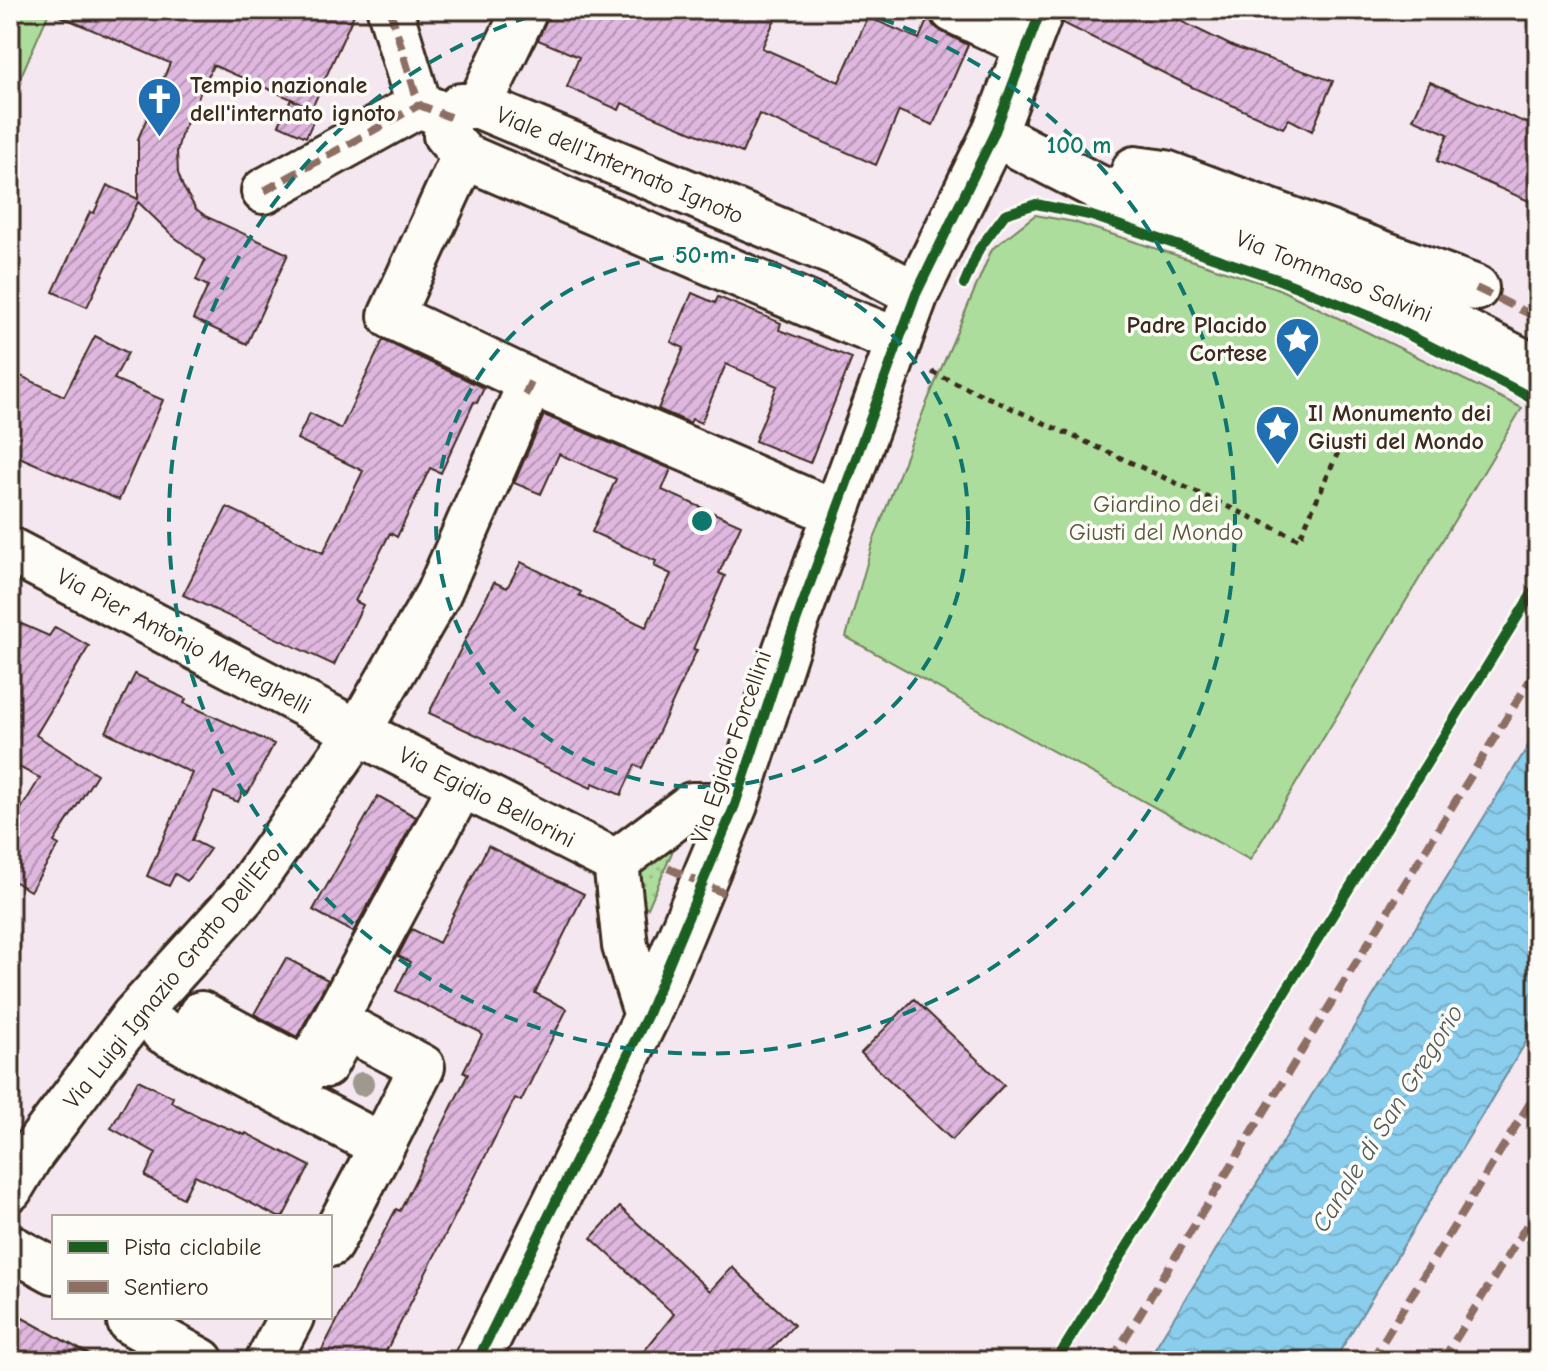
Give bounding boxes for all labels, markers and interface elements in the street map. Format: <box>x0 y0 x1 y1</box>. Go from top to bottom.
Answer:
place label: Tempio nazionale dell'internato ignoto <box>190 71 396 127</box>
church icon: Tempio nazionale dell'internato ignoto <box>135 75 183 138</box>
street label: Viale dell'Internato Ignoto <box>492 100 748 230</box>
text: 100 m <box>1047 131 1111 159</box>
street label: Via Tommaso Salvini <box>1232 224 1436 328</box>
text: 50 m <box>675 241 729 269</box>
place label: Padre Placido Cortese <box>1127 311 1267 367</box>
place icon: Padre Placido Cortese <box>1274 315 1322 378</box>
place label: Il Monumento dei Giusti del Mondo <box>1308 399 1491 455</box>
place icon: Il Monumento dei Giusti del Mondo <box>1253 403 1301 466</box>
park label: Giardino dei Giusti del Mondo <box>1069 490 1243 546</box>
centre of rings <box>688 507 716 535</box>
street label: Via Pier Antonio Meneghelli <box>52 562 316 720</box>
street label: Via Egidio Forcellini <box>685 647 777 847</box>
street label: Via Egidio Bellorini <box>394 740 580 854</box>
street label: Via Luigi Ignazio Grotto Dell'Ero <box>57 840 287 1114</box>
water label: Canale di San Gregorio <box>1306 999 1470 1238</box>
legend <box>52 1215 332 1319</box>
text: Pista ciclabile <box>124 1233 261 1261</box>
text: Sentiero <box>124 1273 209 1301</box>

